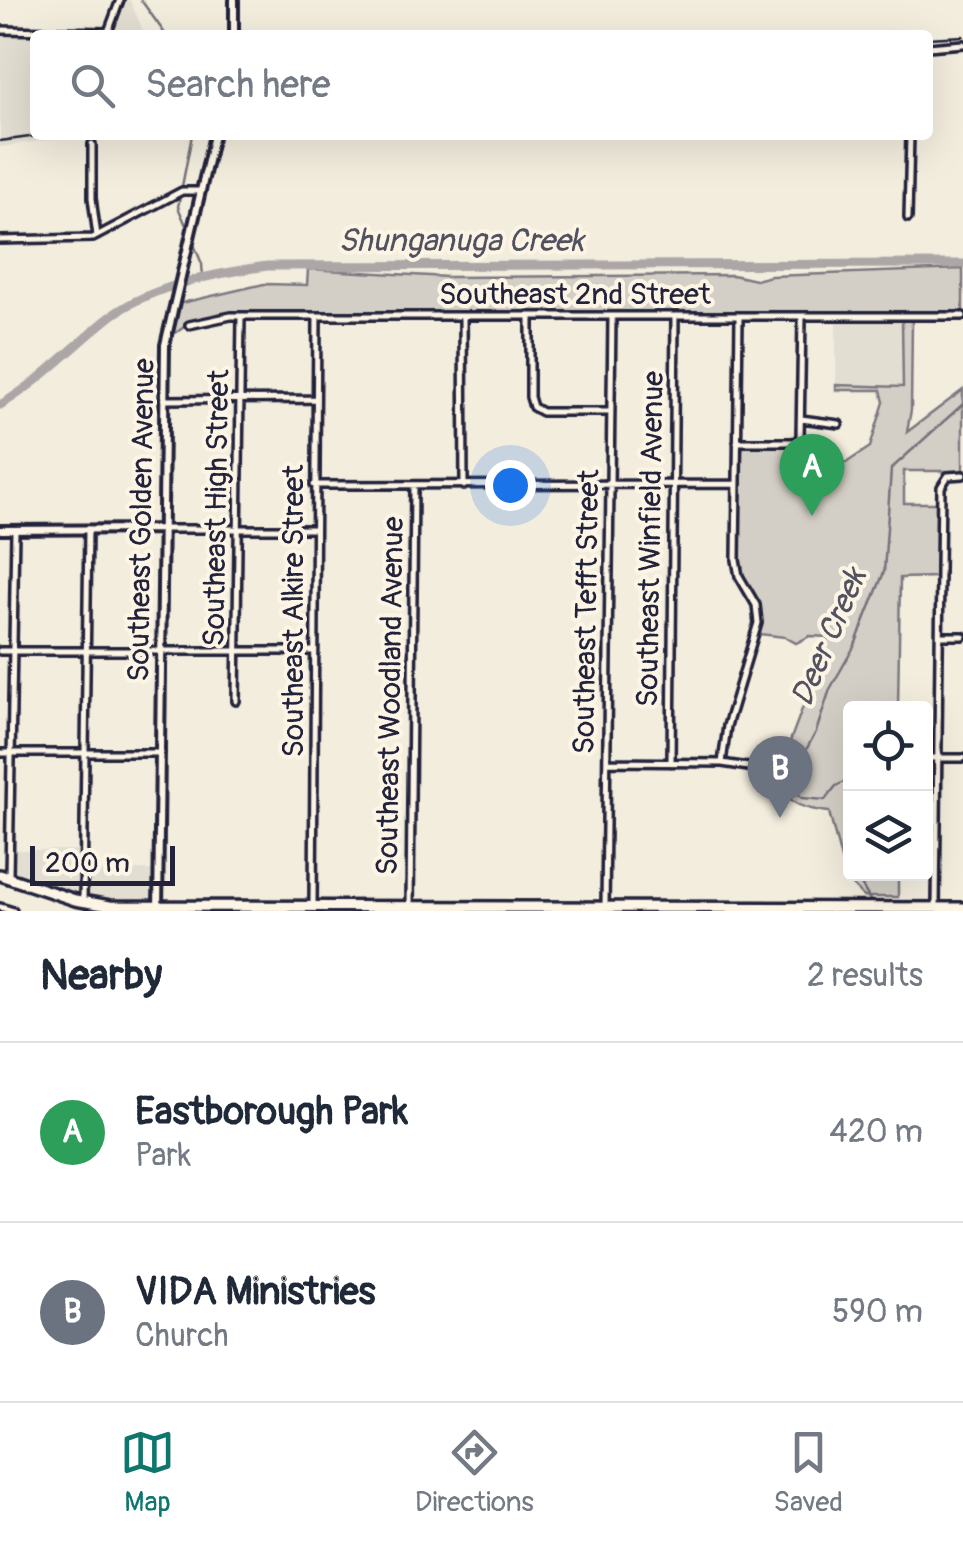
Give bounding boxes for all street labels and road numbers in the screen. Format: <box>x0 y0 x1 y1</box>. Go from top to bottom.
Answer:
street label: Southeast 2nd Street <box>439 276 712 313</box>
street label: Southeast Golden Avenue <box>120 358 163 682</box>
street label: Southeast High Street <box>196 368 237 647</box>
street label: Southeast Winfield Avenue <box>629 370 672 707</box>
street label: Southeast Alkire Street <box>275 464 312 757</box>
street label: Southeast Tefft Street <box>566 468 607 755</box>
street label: Southeast Woodland Avenue <box>369 516 412 876</box>

